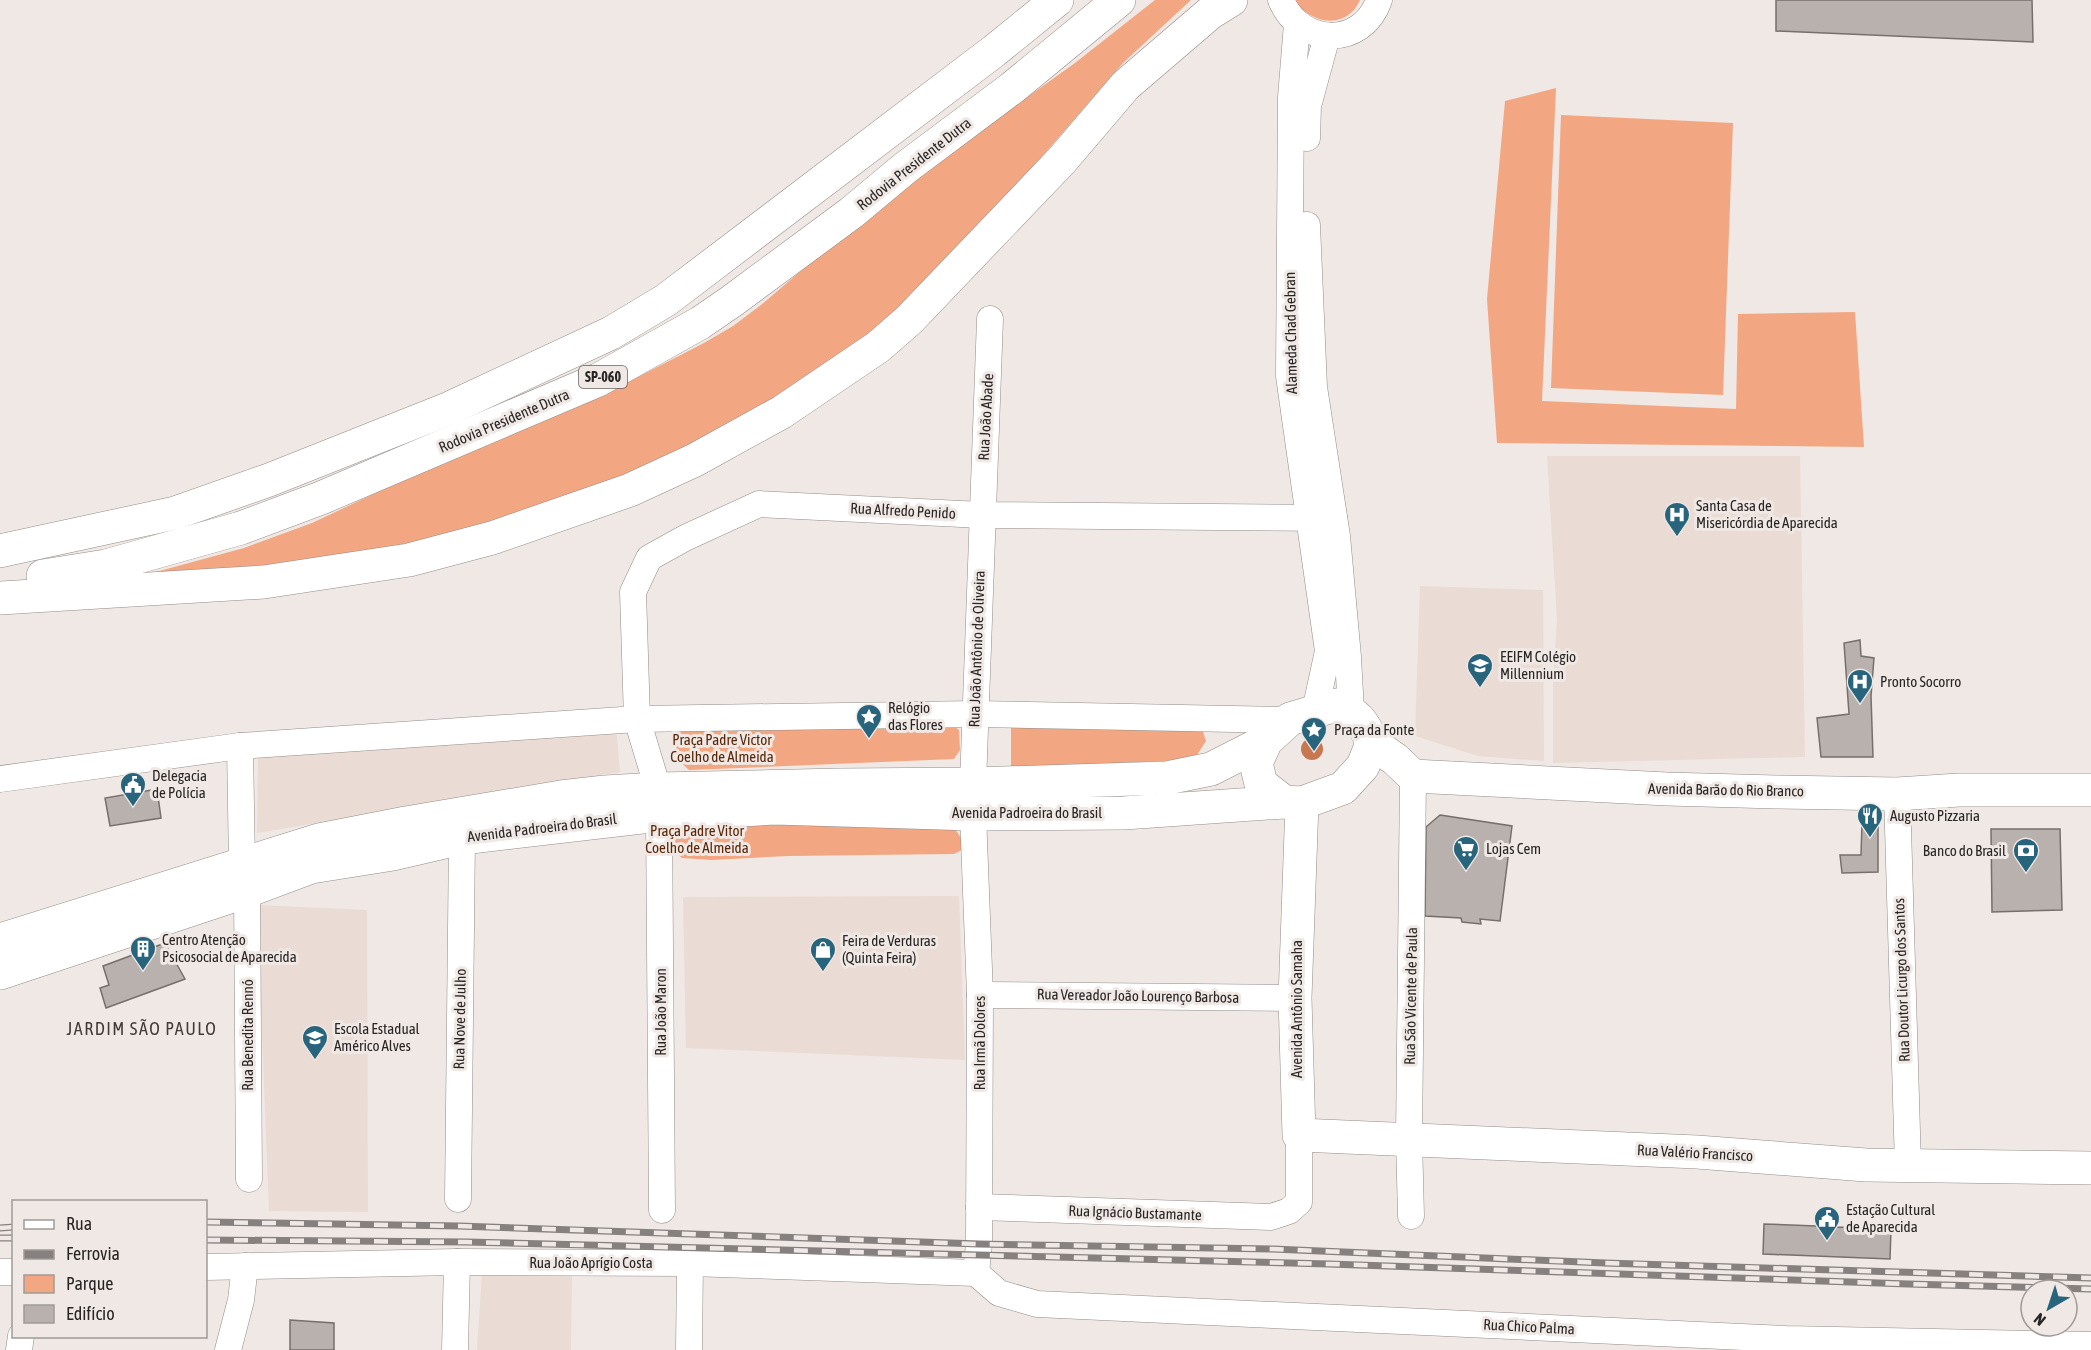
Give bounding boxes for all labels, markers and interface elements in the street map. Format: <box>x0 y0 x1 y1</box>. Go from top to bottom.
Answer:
street label: Rodovia Presidente Dutra <box>853 114 974 213</box>
street label: Alameda Chad Gebran <box>1281 272 1300 394</box>
road number: SP-060 <box>579 366 627 388</box>
street label: Rua João Abade <box>975 373 996 461</box>
street label: Rodovia Presidente Dutra <box>436 385 572 456</box>
place label: Santa Casa de Misericórdia de Aparecida <box>1696 497 1838 531</box>
street label: Rua Alfredo Penido <box>850 499 956 522</box>
hospital icon: Santa Casa de Misericórdia de Aparecida <box>1662 500 1692 538</box>
street label: Rua João Antônio de Oliveira <box>965 570 988 728</box>
place label: EEIFM Colégio Millennium <box>1500 648 1576 682</box>
school or university icon: EEIFM Colégio Millennium <box>1465 651 1495 689</box>
hospital icon: Pronto Socorro <box>1845 667 1875 705</box>
place label: Pronto Socorro <box>1880 673 1961 690</box>
place label: Relógio das Flores <box>888 699 943 733</box>
place icon: Relógio das Flores <box>854 702 884 740</box>
place icon: Praça da Fonte <box>1299 715 1329 753</box>
place label: Praça da Fonte <box>1334 721 1414 738</box>
park label: Praça Padre Victor Coelho de Almeida <box>670 731 774 765</box>
place label: Delegacia de Polícia <box>152 767 207 801</box>
public building icon: Delegacia de Polícia <box>118 770 148 808</box>
street label: Avenida Barão do Rio Branco <box>1648 780 1804 799</box>
restaurant icon: Augusto Pizzaria <box>1855 801 1885 839</box>
street label: Avenida Padroeira do Brasil <box>952 804 1102 821</box>
place label: Augusto Pizzaria <box>1890 807 1980 824</box>
street label: Avenida Padroeira do Brasil <box>466 810 618 845</box>
park label: Praça Padre Vitor Coelho de Almeida <box>645 822 749 856</box>
supermarket icon: Lojas Cem <box>1451 834 1481 872</box>
bank icon: Banco do Brasil <box>2011 836 2041 874</box>
place label: Lojas Cem <box>1486 840 1541 857</box>
place label: Banco do Brasil <box>1923 842 2006 859</box>
street label: Rua Doutor Licurgo dos Santos <box>1890 898 1913 1062</box>
street label: Rua São Vicente de Paula <box>1401 927 1420 1065</box>
place label: Centro Atenção Psicosocial de Aparecida <box>162 931 297 965</box>
place label: Feira de Verduras (Quinta Feira) <box>842 932 936 966</box>
building icon: Centro Atenção Psicosocial de Aparecida <box>128 934 158 972</box>
shop icon: Feira de Verduras (Quinta Feira) <box>808 935 838 973</box>
street label: Avenida Antônio Samaha <box>1288 940 1305 1078</box>
street label: Rua Nove de Julho <box>450 968 469 1070</box>
street label: Rua João Maron <box>652 968 669 1056</box>
street label: Rua Benedita Rennó <box>239 979 256 1091</box>
street label: Rua Vereador João Lourenço Barbosa <box>1037 985 1239 1006</box>
street label: Rua Irmã Dolores <box>971 996 988 1090</box>
district label: JARDIM SÃO PAULO <box>67 1018 217 1039</box>
place label: Escola Estadual Américo Alves <box>334 1020 420 1054</box>
school or university icon: Escola Estadual Américo Alves <box>300 1023 330 1061</box>
street label: Rua Valério Francisco <box>1637 1141 1754 1164</box>
legend <box>12 1200 207 1338</box>
place label: Estação Cultural de Aparecida <box>1846 1201 1935 1235</box>
street label: Rua Ignácio Bustamante <box>1068 1202 1202 1223</box>
public building icon: Estação Cultural de Aparecida <box>1812 1204 1842 1242</box>
text: Rua <box>66 1213 92 1234</box>
text: Ferrovia <box>66 1243 120 1264</box>
street label: Rua João Aprígio Costa <box>529 1254 653 1271</box>
text: Parque <box>66 1273 114 1294</box>
north arrow <box>2019 1278 2079 1338</box>
text: Edifício <box>66 1303 115 1324</box>
text: N <box>2030 1310 2049 1330</box>
street label: Rua Chico Palma <box>1483 1316 1575 1337</box>

